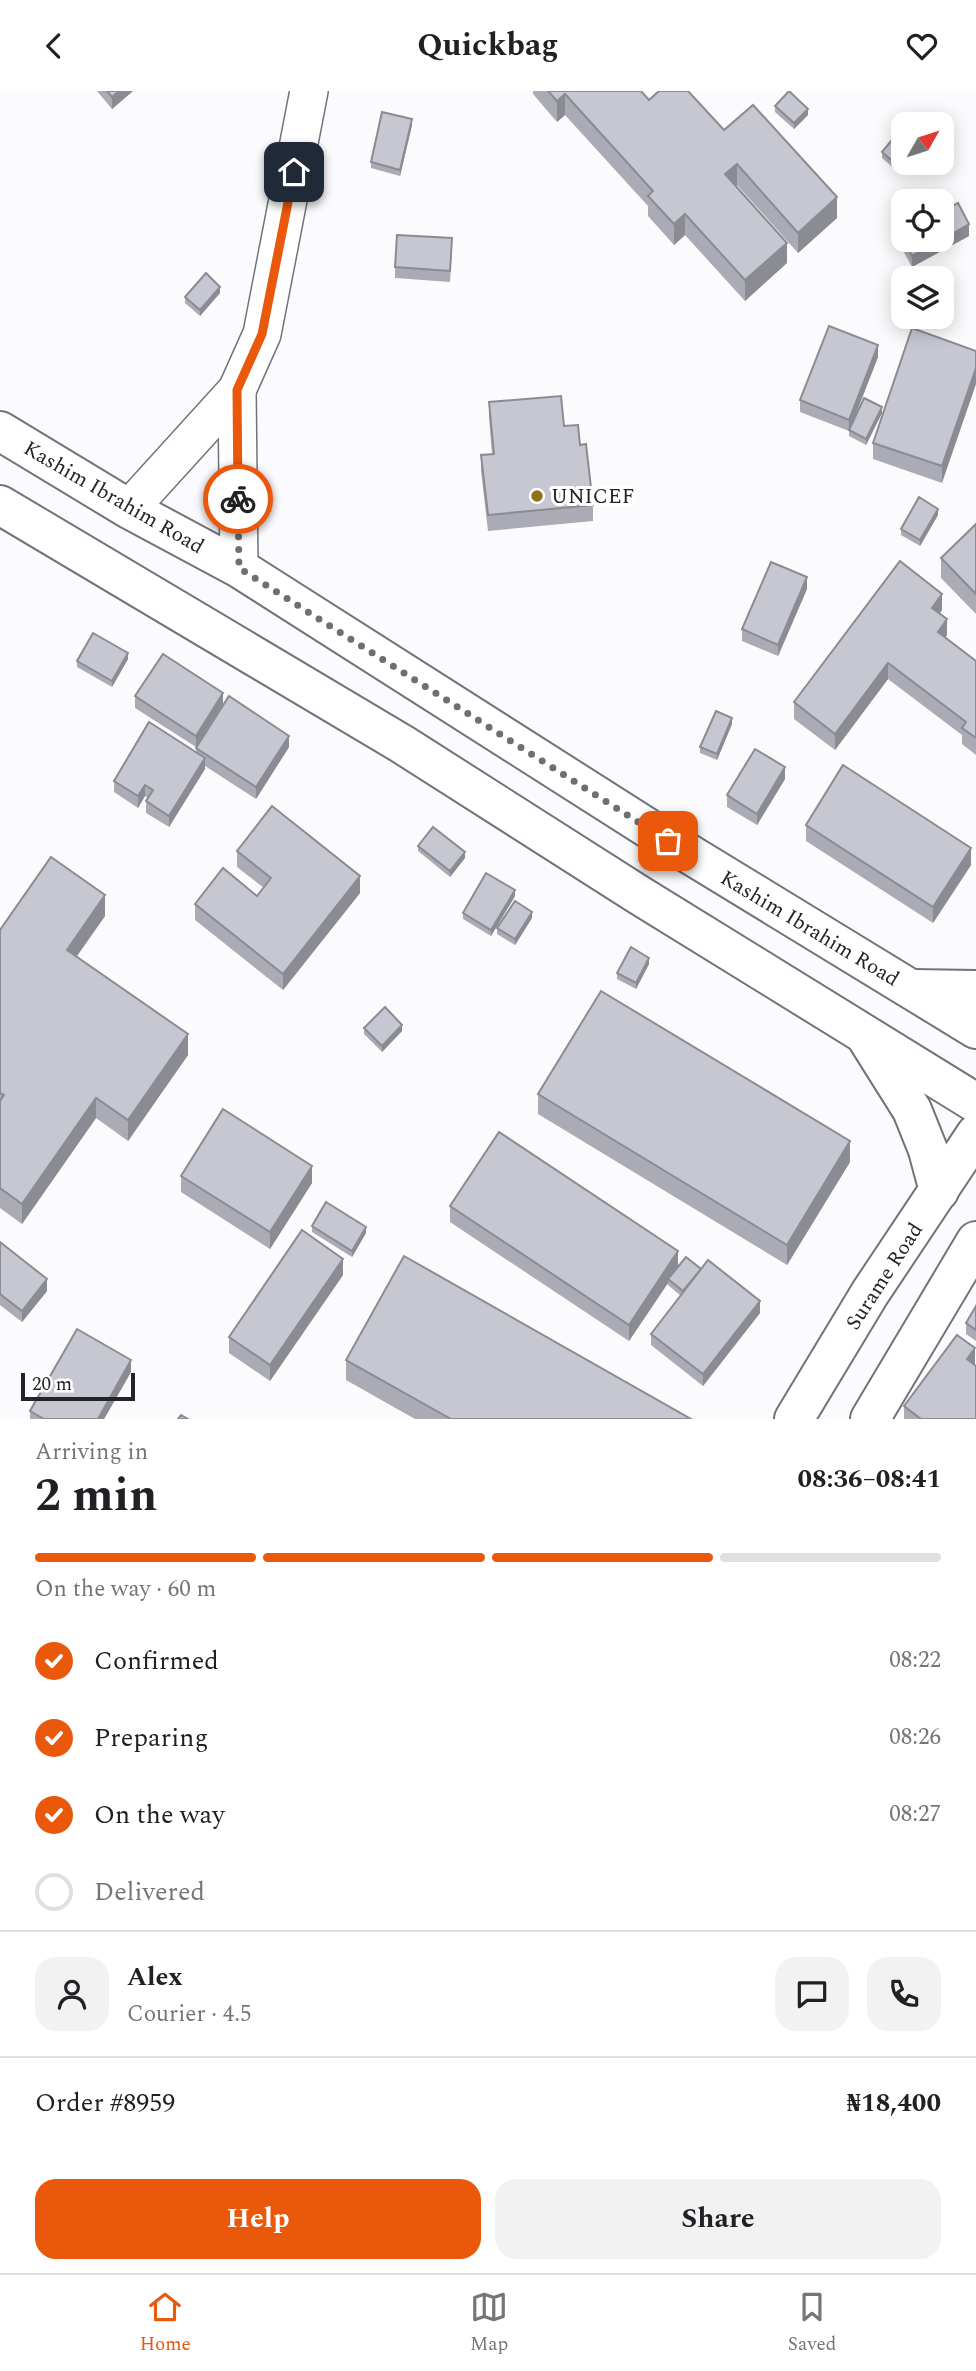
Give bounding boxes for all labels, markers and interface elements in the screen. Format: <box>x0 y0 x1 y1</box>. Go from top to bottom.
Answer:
text: Quickbag <box>417 21 559 70</box>
icon: back <box>35 27 73 65</box>
icon: heart <box>903 27 941 65</box>
north arrow <box>891 112 954 175</box>
map controls <box>891 112 954 329</box>
pin <box>264 142 324 202</box>
icon: home <box>275 153 313 191</box>
button: locate <box>891 189 954 252</box>
button: layers <box>891 266 954 329</box>
street label: Kashim Ibrahim Road <box>17 433 210 563</box>
courier <box>203 464 273 534</box>
icon: bike <box>219 480 257 518</box>
place label: UNICEF <box>551 481 635 513</box>
marker: UNICEF <box>529 488 545 504</box>
pin <box>638 811 698 871</box>
icon: bag <box>649 822 687 860</box>
street label: Kashim Ibrahim Road <box>714 863 905 995</box>
street label: Surame Road <box>838 1216 932 1337</box>
scale bar <box>21 1370 135 1402</box>
text: 20 m <box>32 1370 72 1399</box>
text: Arriving in <box>35 1435 148 1470</box>
text: 08:36–08:41 <box>797 1459 941 1499</box>
text: 2 min <box>35 1461 157 1531</box>
text: On the way · 60 m <box>35 1572 216 1607</box>
text: Confirmed <box>94 1641 219 1681</box>
icon: check <box>35 1642 73 1680</box>
text: 08:22 <box>889 1643 941 1678</box>
text: Preparing <box>94 1718 208 1758</box>
icon: check <box>35 1719 73 1757</box>
text: 08:26 <box>889 1720 941 1755</box>
text: On the way <box>94 1795 225 1835</box>
icon: check <box>35 1796 73 1834</box>
text: 08:27 <box>889 1797 941 1832</box>
text: Delivered <box>94 1872 205 1912</box>
button: person <box>35 1957 109 2031</box>
text: Alex <box>127 1957 182 1997</box>
button: chat <box>775 1957 849 2031</box>
button: phone <box>867 1957 941 2031</box>
text: Courier · 4.5 <box>127 1997 252 2032</box>
text: Order #8959 <box>35 2083 175 2123</box>
text: ₦18,400 <box>847 2083 941 2123</box>
button: Help <box>35 2179 481 2259</box>
button: Share <box>495 2179 941 2259</box>
tab: Home <box>140 2288 191 2359</box>
tab: Map <box>470 2288 508 2359</box>
tab: Saved <box>788 2288 836 2359</box>

